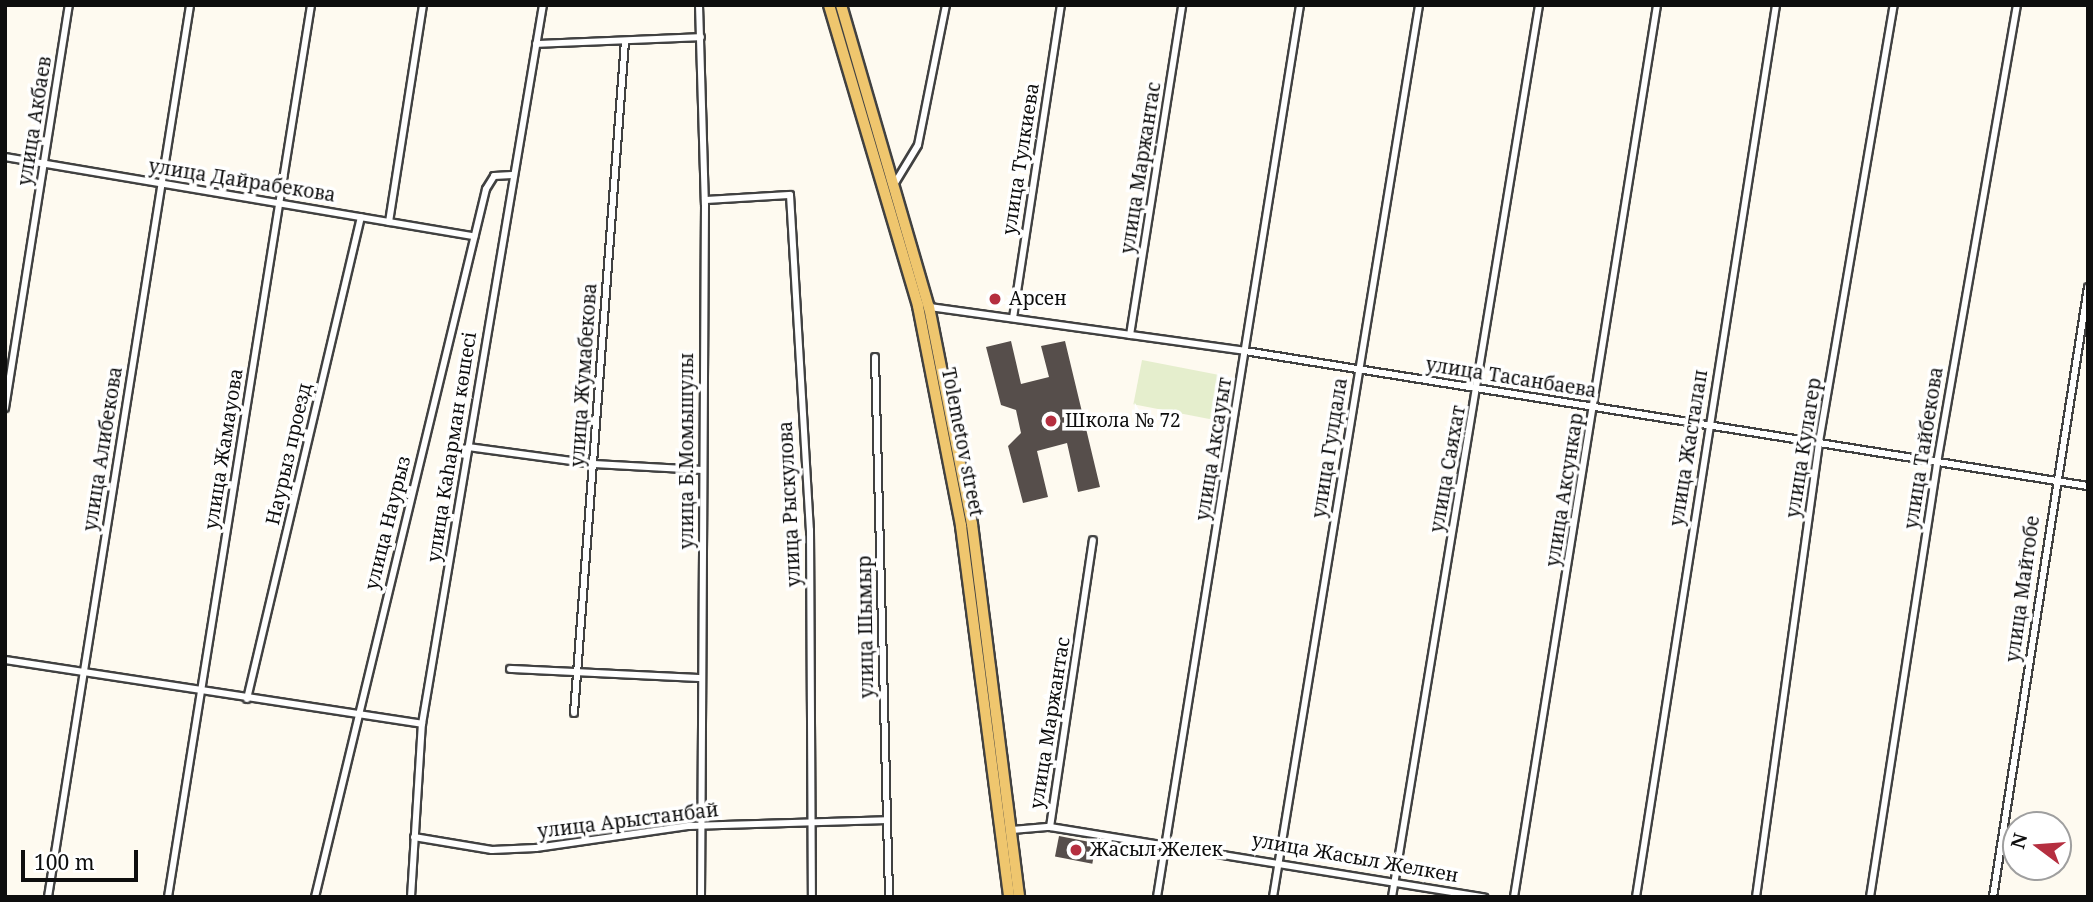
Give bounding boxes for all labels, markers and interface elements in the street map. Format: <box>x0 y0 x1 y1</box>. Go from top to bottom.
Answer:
street label: улица Акбаев <box>14 55 56 187</box>
street label: улица Маржантас <box>1116 80 1166 256</box>
street label: улица Тулкиева <box>998 81 1044 237</box>
street label: улица Дайрабекова <box>147 155 337 207</box>
street label: улица Жумабекова <box>566 282 602 468</box>
place label: Арсен <box>1009 288 1067 310</box>
marker: Арсен <box>987 291 1003 307</box>
street label: улица Каһарман көшесі <box>423 330 481 564</box>
street label: улица Б.Момышулы <box>676 353 698 549</box>
street label: улица Тасанбаева <box>1424 353 1598 403</box>
street label: улица Алибекова <box>79 365 127 533</box>
street label: улица Тайбекова <box>1900 365 1948 531</box>
street label: Tolemetov street <box>936 366 988 518</box>
street label: улица Жамауова <box>200 367 248 531</box>
street label: улица Жасталап <box>1665 368 1713 528</box>
street label: улица Аксауыт <box>1191 376 1237 522</box>
street label: улица Гулдала <box>1308 376 1352 520</box>
street label: улица Кулагер <box>1782 376 1826 520</box>
street label: Наурыз проезд <box>262 381 316 527</box>
street label: улица Саяхат <box>1426 404 1470 534</box>
place label: Школа № 72 <box>1065 410 1181 432</box>
street label: улица Аксункар <box>1542 412 1588 568</box>
marker: Школа № 72 <box>1043 413 1059 429</box>
street label: улица Рыскулова <box>774 420 806 588</box>
street label: улица Наурыз <box>360 454 416 592</box>
street label: улица Майтобе <box>2001 514 2045 664</box>
street label: улица Шымыр <box>853 555 879 699</box>
street label: улица Маржантас <box>1025 635 1075 811</box>
street label: улица Арыстанбай <box>536 799 720 843</box>
north arrow <box>2002 811 2072 881</box>
street label: улица Жасыл Желкен <box>1250 829 1460 887</box>
text: N <box>2004 830 2033 852</box>
scale bar <box>24 836 142 880</box>
place label: Жасыл Желек <box>1090 839 1223 861</box>
marker: Жасыл Желек <box>1068 842 1084 858</box>
text: 100 m <box>34 848 95 876</box>

